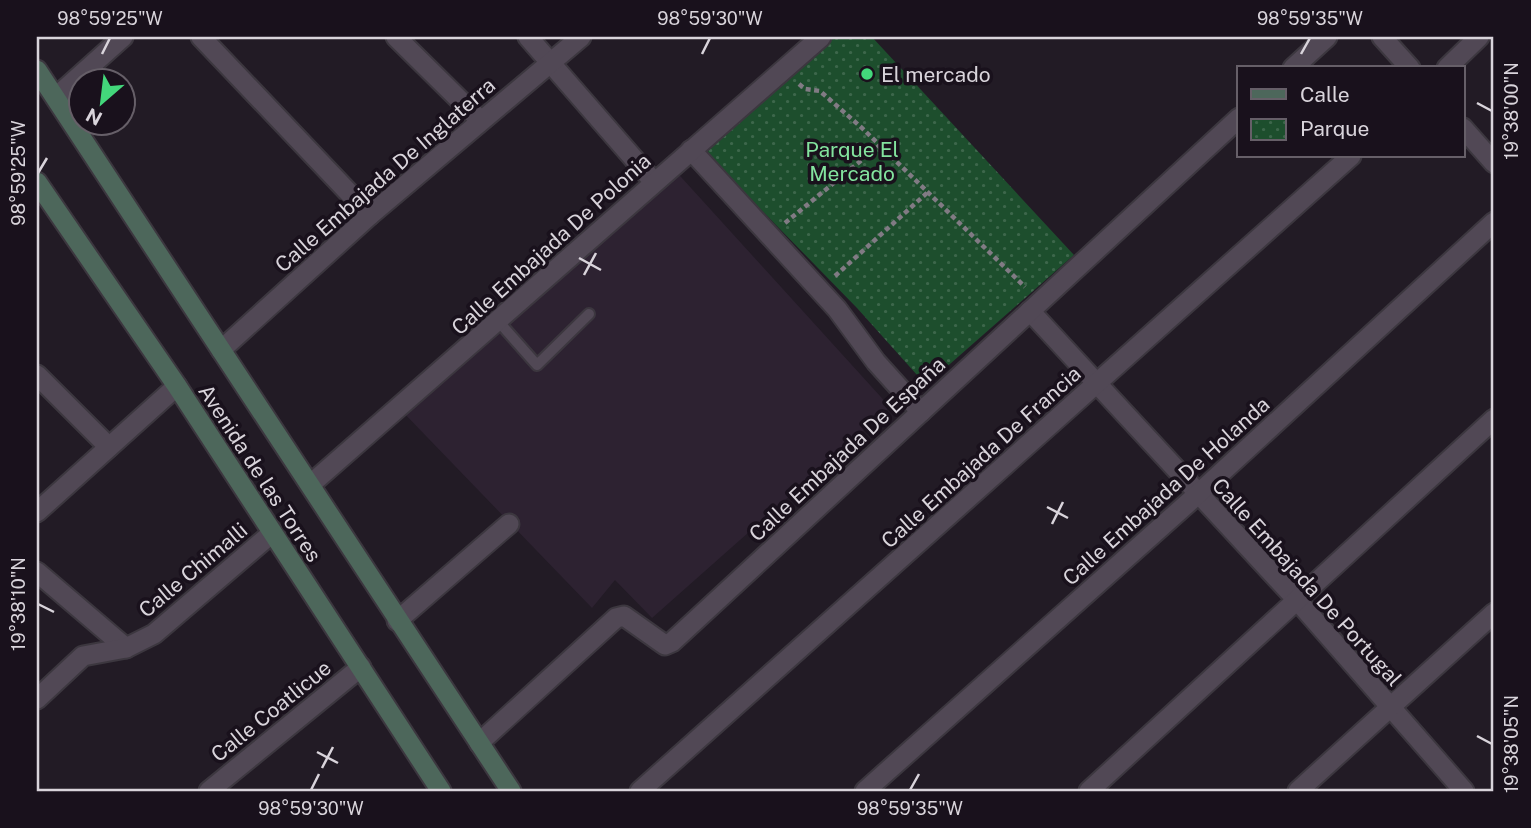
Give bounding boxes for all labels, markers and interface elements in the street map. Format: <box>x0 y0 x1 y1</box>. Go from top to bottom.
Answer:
text: 98°59'25"W <box>57 8 163 29</box>
text: 98°59'30"W <box>657 8 763 29</box>
text: 98°59'35"W <box>1257 8 1363 29</box>
place label: El mercado <box>881 62 991 87</box>
text: 19°38'00"N <box>1501 62 1522 160</box>
north arrow <box>66 66 136 136</box>
marker: El mercado <box>859 66 875 82</box>
legend <box>1237 66 1464 158</box>
street label: Calle Embajada De Inglaterra <box>270 73 500 277</box>
text: Calle <box>1300 82 1350 107</box>
text: N <box>82 104 106 130</box>
text: Parque <box>1300 116 1369 141</box>
text: 98°59'25"W <box>8 120 29 226</box>
park label: Parque El Mercado <box>805 137 899 186</box>
street label: Calle Embajada De Polonia <box>446 148 656 340</box>
street label: Calle Embajada De España <box>744 352 950 546</box>
street label: Calle Embajada De Francia <box>876 361 1086 553</box>
street label: Avenida de las Torres <box>193 380 327 566</box>
street label: Calle Embajada De Holanda <box>1058 392 1274 590</box>
street label: Calle Embajada De Portugal <box>1207 473 1407 691</box>
street label: Calle Chimalli <box>134 517 252 623</box>
text: 19°38'10"N <box>8 557 29 651</box>
street label: Calle Coatlicue <box>206 655 336 767</box>
text: 19°38'05"N <box>1501 695 1522 793</box>
text: 98°59'30"W <box>258 798 364 819</box>
text: 98°59'35"W <box>857 798 963 819</box>

